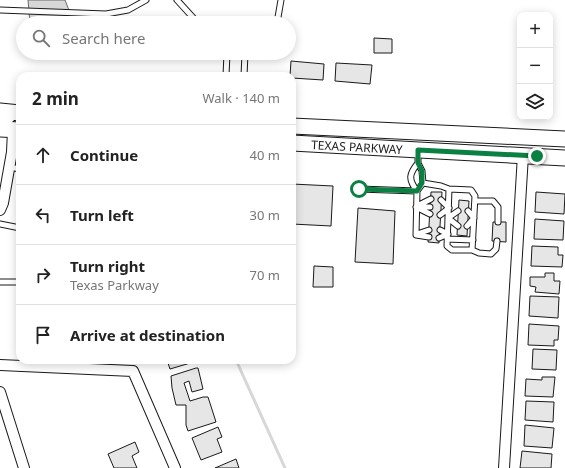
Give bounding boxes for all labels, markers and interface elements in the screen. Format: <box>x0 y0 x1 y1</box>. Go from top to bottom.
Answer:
map controls <box>517 12 553 120</box>
button: + <box>517 12 553 48</box>
search box <box>16 16 296 60</box>
icon: search <box>30 27 52 49</box>
text: Search here <box>62 28 145 48</box>
button: − <box>517 48 553 84</box>
button: layers <box>517 84 553 120</box>
text: 2 min <box>32 87 79 110</box>
text: Walk · 140 m <box>202 89 280 107</box>
street label: TEXAS PARKWAY <box>311 136 403 158</box>
icon: ahead <box>32 144 54 166</box>
text: Continue <box>70 145 138 165</box>
text: 40 m <box>250 146 280 164</box>
route end <box>528 147 546 165</box>
route start <box>350 180 368 198</box>
icon: left <box>32 204 54 226</box>
text: Turn left <box>70 205 134 225</box>
text: 30 m <box>250 206 280 224</box>
text: Turn right <box>70 256 145 276</box>
icon: right <box>32 264 54 286</box>
text: 70 m <box>250 266 280 284</box>
text: Texas Parkway <box>70 276 159 294</box>
icon: arrive <box>32 324 54 346</box>
text: Arrive at destination <box>70 325 225 345</box>

